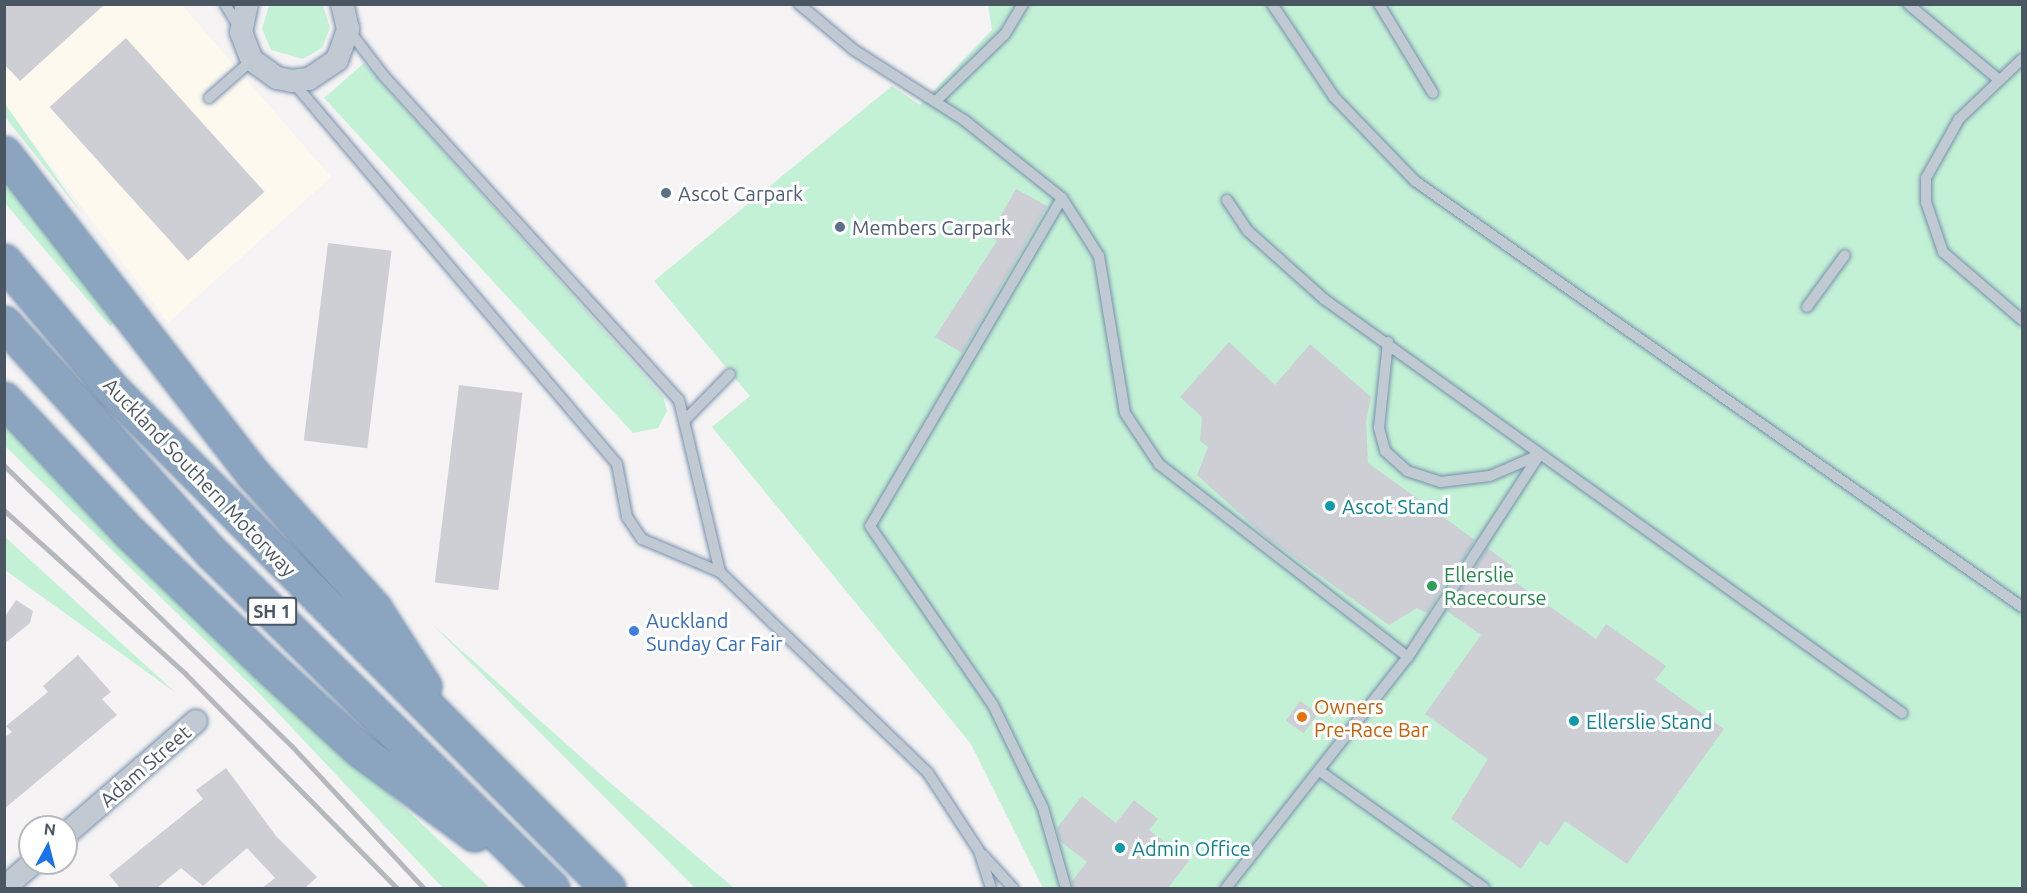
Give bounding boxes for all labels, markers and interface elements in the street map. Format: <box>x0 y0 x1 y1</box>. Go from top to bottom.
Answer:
place label: Ascot Carpark <box>678 181 803 205</box>
marker: Ascot Carpark <box>659 186 673 200</box>
place label: Members Carpark <box>852 215 1011 239</box>
marker: Members Carpark <box>833 220 847 234</box>
street label: Auckland Southern Motorway <box>99 373 301 581</box>
place label: Ascot Stand <box>1342 494 1449 518</box>
marker: Ascot Stand <box>1323 499 1337 513</box>
place label: Ellerslie Racecourse <box>1444 562 1547 609</box>
marker: Ellerslie Racecourse <box>1425 579 1439 593</box>
road number: SH 1 <box>246 596 298 626</box>
place label: Auckland Sunday Car Fair <box>646 608 783 655</box>
marker: Auckland Sunday Car Fair <box>627 624 641 638</box>
place label: Owners Pre-Race Bar <box>1314 694 1428 741</box>
place label: Ellerslie Stand <box>1586 709 1712 733</box>
marker: Owners Pre-Race Bar <box>1295 710 1309 724</box>
marker: Ellerslie Stand <box>1567 714 1581 728</box>
street label: Adam Street <box>95 720 195 812</box>
north arrow <box>18 815 78 875</box>
text: N <box>43 819 57 839</box>
place label: Admin Office <box>1132 836 1251 860</box>
marker: Admin Office <box>1113 841 1127 855</box>

